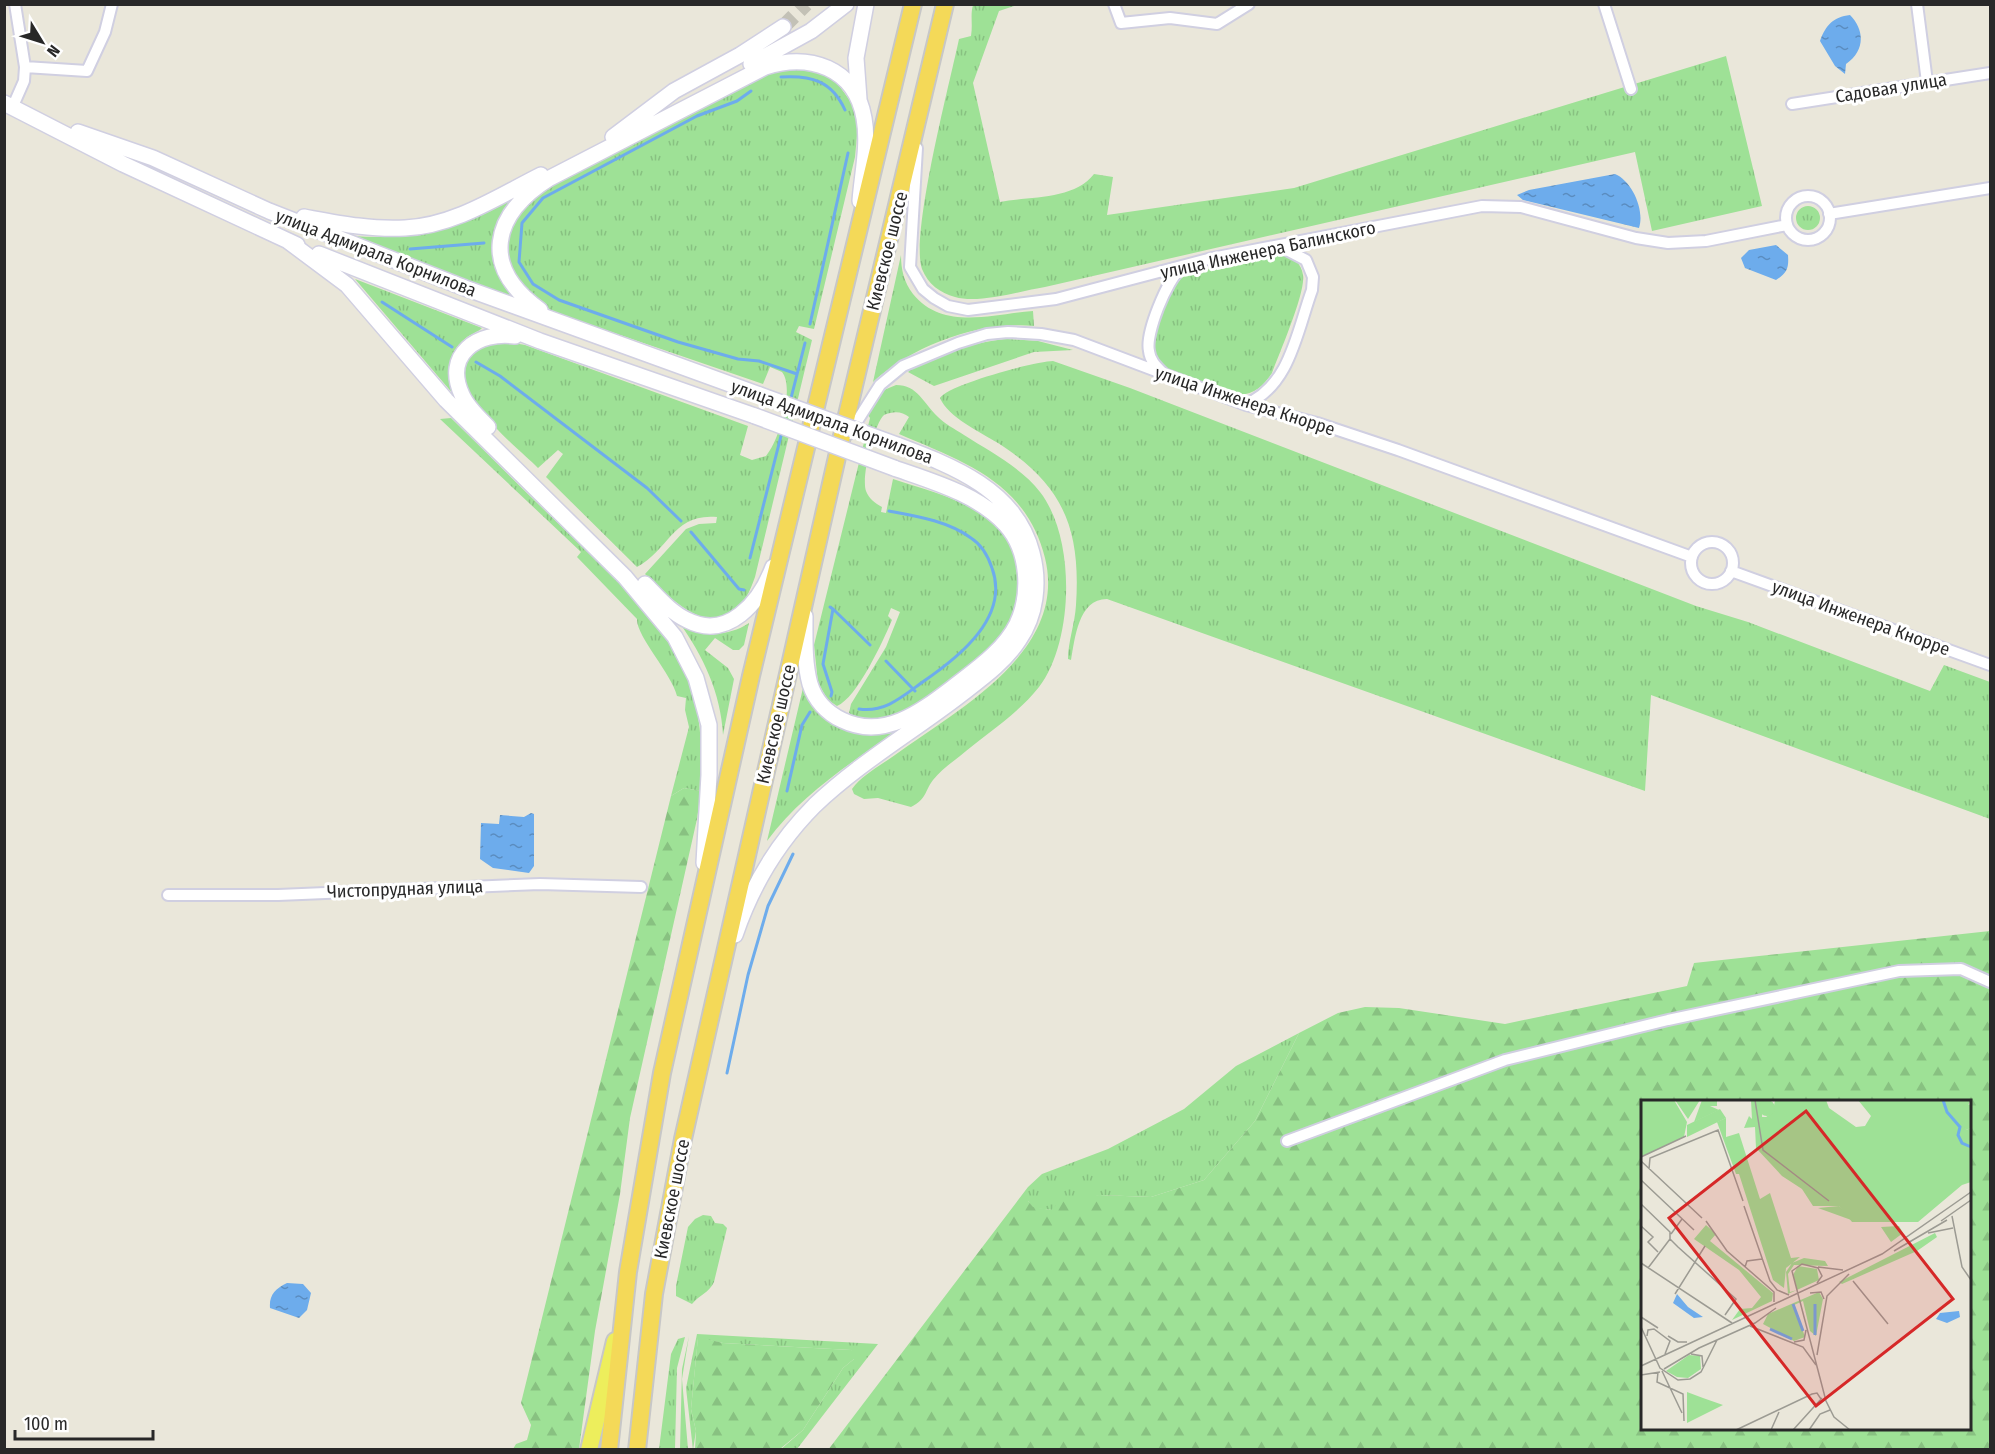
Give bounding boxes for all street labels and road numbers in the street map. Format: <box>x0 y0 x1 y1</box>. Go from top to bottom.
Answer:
street label: Садовая улица <box>1834 68 1948 108</box>
street label: Киевское шоссе <box>862 189 912 313</box>
street label: улица Адмирала Корнилова <box>273 205 480 302</box>
street label: улица Инженера Балинского <box>1158 216 1378 284</box>
street label: улица Инженера Кнорре <box>1152 362 1338 441</box>
street label: улица Адмирала Корнилова <box>728 375 936 469</box>
street label: улица Инженера Кнорре <box>1769 576 1953 660</box>
street label: Киевское шоссе <box>752 662 800 786</box>
street label: Чистопрудная улица <box>327 875 484 903</box>
street label: Киевское шоссе <box>650 1137 694 1261</box>

